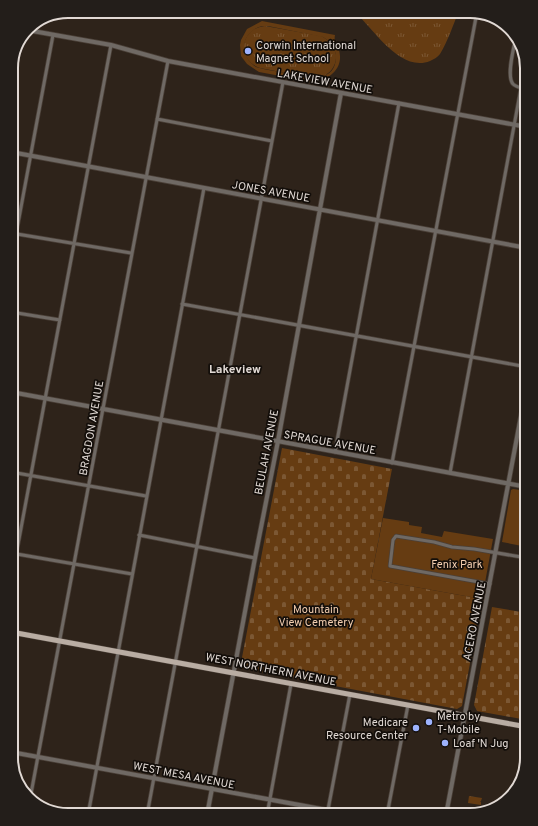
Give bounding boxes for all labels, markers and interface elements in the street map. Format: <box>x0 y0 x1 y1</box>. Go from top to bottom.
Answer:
place label: Corwin International Magnet School <box>256 39 356 66</box>
marker: Corwin International Magnet School <box>243 46 253 56</box>
street label: LAKEVIEW AVENUE <box>276 67 374 97</box>
street label: JONES AVENUE <box>231 178 311 206</box>
district label: Lakeview <box>209 362 261 378</box>
street label: BRAGDON AVENUE <box>77 380 107 477</box>
street label: BEULAH AVENUE <box>252 408 282 496</box>
street label: SPRAGUE AVENUE <box>283 428 377 458</box>
park label: Fenix Park <box>431 558 483 572</box>
street label: ACERO AVENUE <box>460 581 489 662</box>
park label: Mountain View Cemetery <box>279 603 354 630</box>
street label: WEST NORTHERN AVENUE <box>204 650 337 690</box>
place label: Metro by T-Mobile <box>437 710 480 737</box>
place label: Medicare Resource Center <box>326 716 409 743</box>
marker: Metro by T-Mobile <box>424 717 434 727</box>
marker: Medicare Resource Center <box>411 723 421 733</box>
place label: Loaf 'N Jug <box>453 737 509 751</box>
marker: Loaf 'N Jug <box>440 738 450 748</box>
street label: WEST MESA AVENUE <box>132 759 236 793</box>

